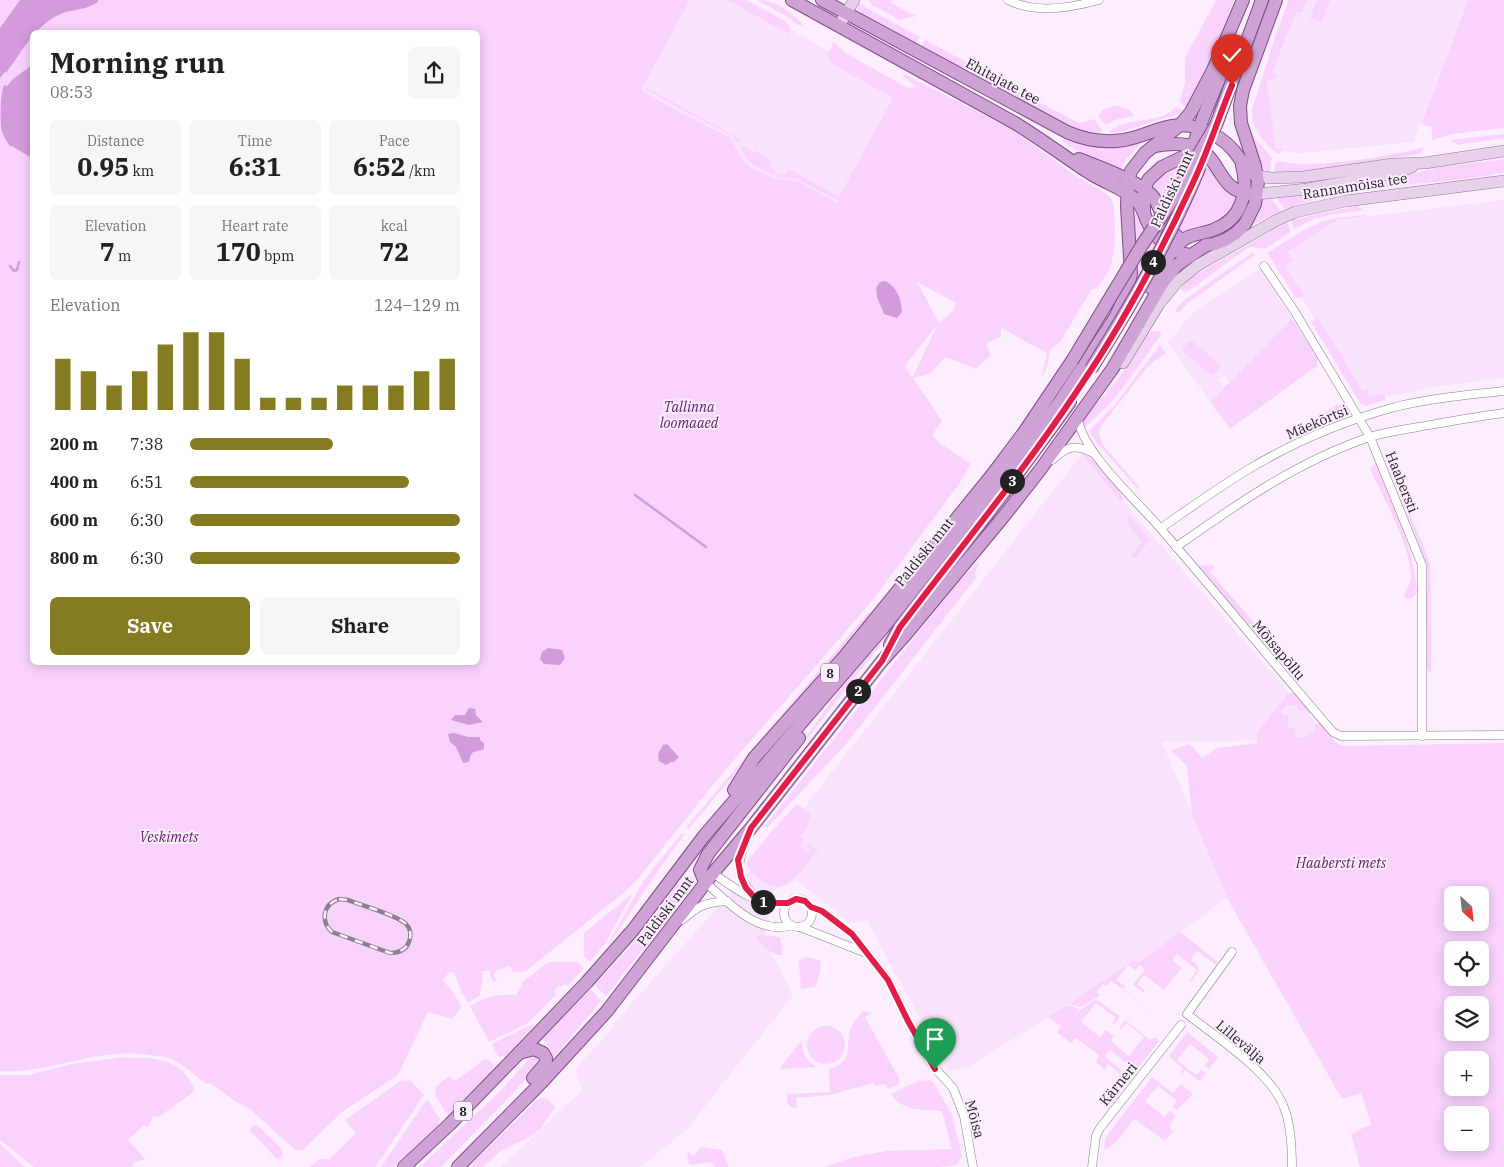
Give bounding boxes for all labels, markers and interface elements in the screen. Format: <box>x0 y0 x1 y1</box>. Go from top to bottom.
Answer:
pin <box>1211 34 1253 85</box>
icon: check <box>1218 41 1246 69</box>
text: Morning run <box>50 44 225 81</box>
button: share <box>408 47 460 99</box>
street label: Ehitajate tee <box>963 54 1043 108</box>
text: 08:53 <box>50 82 93 102</box>
text: Distance <box>87 132 144 150</box>
text: Time <box>238 132 272 150</box>
text: Pace <box>379 132 410 150</box>
street label: Paldiski mnt <box>1146 147 1198 231</box>
text: 0.95 <box>77 150 129 183</box>
text: 6:31 <box>229 150 281 183</box>
text: 6:52 <box>353 150 406 183</box>
text: km <box>129 162 154 180</box>
text: /km <box>406 162 436 180</box>
street label: Rannamõisa tee <box>1301 169 1409 203</box>
text: Elevation <box>85 217 147 235</box>
text: Heart rate <box>221 217 288 235</box>
text: kcal <box>381 217 408 235</box>
text: 7 <box>100 235 115 268</box>
text: 170 <box>216 235 261 268</box>
text: 72 <box>379 235 409 268</box>
text: m <box>115 247 131 265</box>
text: bpm <box>261 247 294 265</box>
pin: 4 <box>1140 250 1166 274</box>
text: 4 <box>1149 253 1158 271</box>
text: Elevation <box>50 295 120 315</box>
text: 124–129 m <box>374 295 460 315</box>
park label: Tallinna loomaaed <box>660 398 719 432</box>
street label: Mäekõrtsi <box>1283 401 1351 443</box>
text: 200 m <box>50 434 98 454</box>
text: 7:38 <box>130 434 163 454</box>
street label: Haabersti <box>1382 449 1422 515</box>
pin: 3 <box>1000 468 1024 494</box>
text: 400 m <box>50 472 98 492</box>
text: 6:51 <box>130 472 163 492</box>
text: 3 <box>1008 472 1017 490</box>
text: 600 m <box>50 510 98 530</box>
text: 6:30 <box>130 510 163 530</box>
street label: Paldiski mnt <box>891 514 957 590</box>
text: 800 m <box>50 548 98 568</box>
text: 6:30 <box>130 548 163 568</box>
button: Save <box>50 597 250 655</box>
button: Share <box>260 597 460 655</box>
street label: Mõisapõllu <box>1249 616 1309 684</box>
road number: 8 <box>821 664 839 682</box>
pin: 2 <box>846 678 870 704</box>
text: 2 <box>854 682 863 700</box>
park label: Veskimets <box>140 828 199 846</box>
park label: Haabersti mets <box>1295 854 1387 872</box>
street label: Paldiski mnt <box>633 872 697 950</box>
north arrow <box>1444 886 1489 931</box>
map controls <box>1444 886 1489 1151</box>
pin: 1 <box>750 890 776 914</box>
text: 1 <box>759 893 768 911</box>
button: locate <box>1444 941 1489 986</box>
button: layers <box>1444 996 1489 1041</box>
street label: Lillevälja <box>1212 1016 1270 1068</box>
pin <box>914 1018 956 1069</box>
icon: arrive <box>921 1025 949 1053</box>
button: + <box>1444 1051 1489 1096</box>
street label: Kärneri <box>1095 1059 1141 1109</box>
street label: Mõisa <box>961 1098 989 1140</box>
road number: 8 <box>454 1102 472 1120</box>
button: − <box>1444 1106 1489 1151</box>

